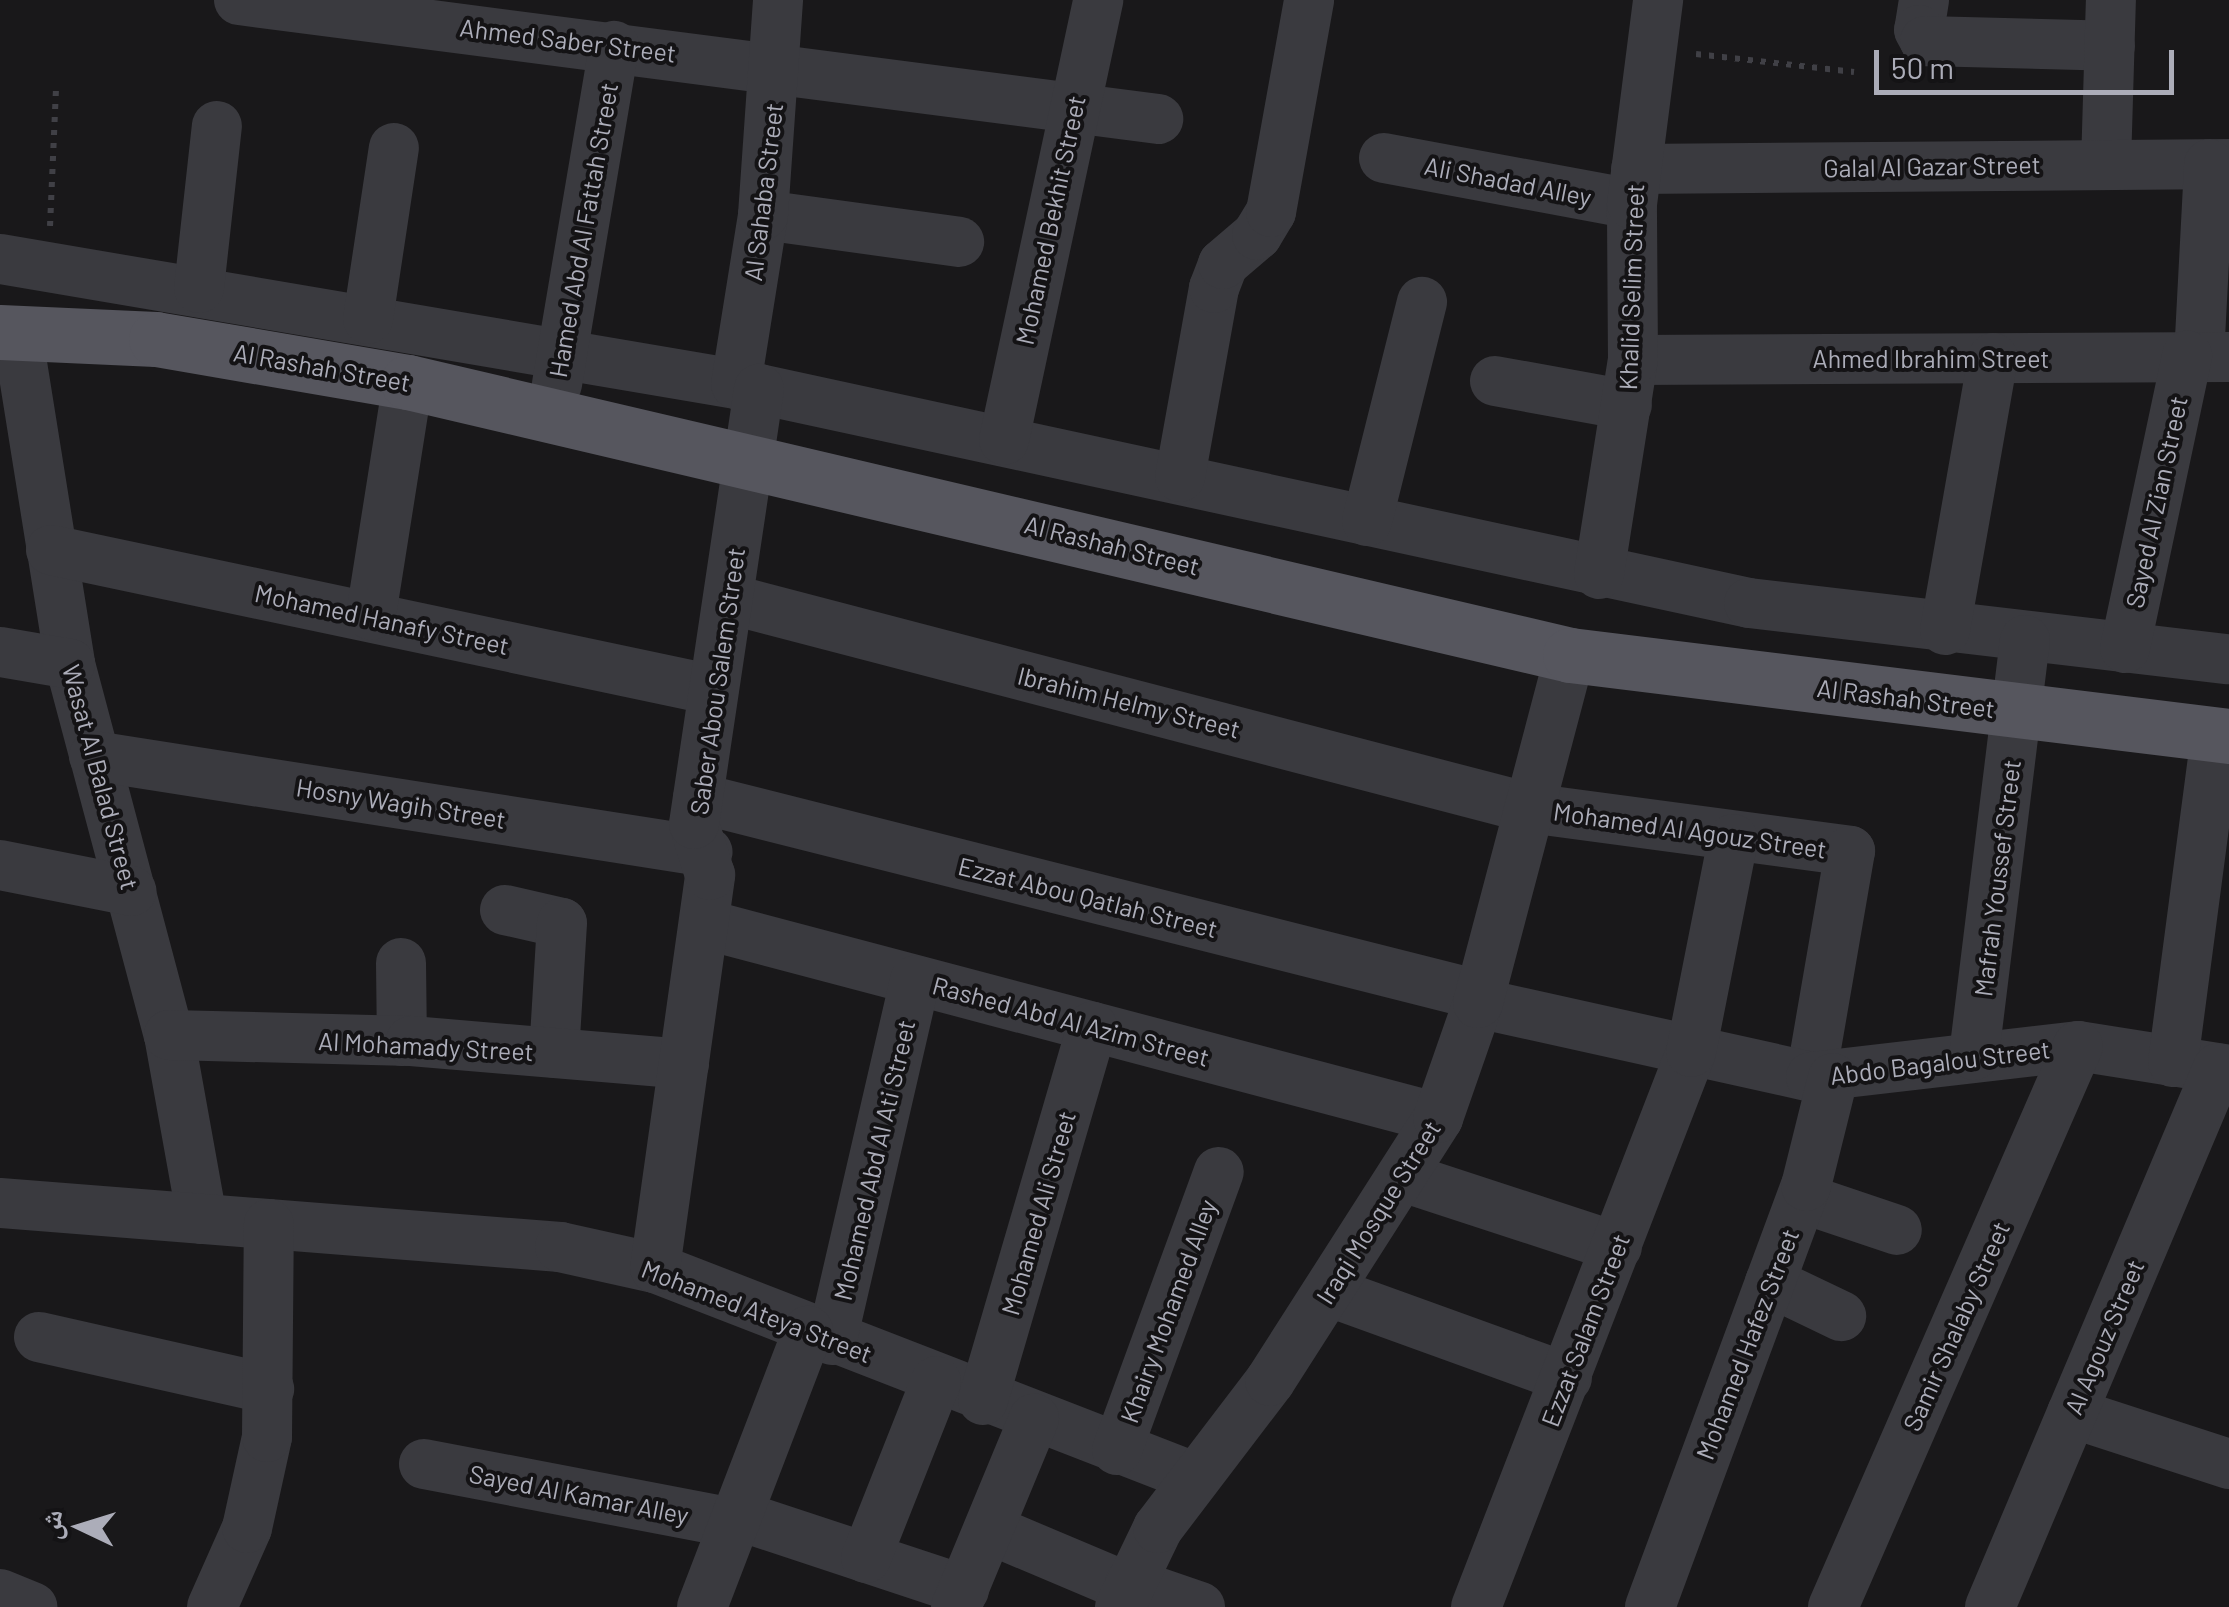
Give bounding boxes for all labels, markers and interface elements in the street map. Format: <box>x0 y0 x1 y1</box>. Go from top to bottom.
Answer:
street label: Ahmed Saber Street <box>458 12 678 68</box>
scale bar <box>1879 30 2179 92</box>
text: 50 m <box>1891 49 1954 85</box>
street label: Hamed Abd Al Fattah Street <box>542 80 624 380</box>
street label: Mohamed Bekhit Street <box>1009 93 1091 347</box>
street label: Al Sahaba Street <box>737 101 789 283</box>
street label: Galal Al Gazar Street <box>1823 149 2041 183</box>
street label: Ali Shadad Alley <box>1422 150 1594 212</box>
street label: Khalid Selim Street <box>1612 183 1650 391</box>
street label: Al Rashah Street <box>231 337 413 397</box>
street label: Ahmed Ibrahim Street <box>1813 343 2049 373</box>
street label: Sayed Al Zian Street <box>2119 393 2193 611</box>
street label: Al Rashah Street <box>1022 509 1202 581</box>
street label: Saber Abou Salem Street <box>683 546 751 816</box>
street label: Mohamed Hanafy Street <box>252 577 512 661</box>
street label: Ibrahim Helmy Street <box>1015 660 1243 744</box>
street label: Wasat Al Balad Street <box>56 661 146 893</box>
street label: Al Rashah Street <box>1815 672 1997 724</box>
street label: Mafrah Youssef Street <box>1968 758 2026 998</box>
street label: Hosny Wagih Street <box>294 772 508 834</box>
street label: Mohamed Al Agouz Street <box>1551 796 1829 864</box>
street label: Ezzat Abou Qatlah Street <box>955 850 1221 944</box>
street label: Rashed Abd Al Azim Street <box>929 970 1213 1072</box>
street label: Mohamed Abd Al Ati Street <box>827 1017 921 1303</box>
street label: Al Mohamady Street <box>318 1025 534 1067</box>
street label: Abdo Bagalou Street <box>1828 1034 2052 1090</box>
street label: Mohamed Ali Street <box>995 1108 1081 1318</box>
street label: Iraqi Mosque Street <box>1309 1115 1447 1309</box>
street label: Khairy Mohamed Alley <box>1114 1195 1222 1427</box>
street label: Samir Shalaby Street <box>1896 1217 2016 1435</box>
street label: Mohamed Hafez Street <box>1689 1224 1805 1464</box>
street label: Ezzat Salam Street <box>1534 1229 1636 1431</box>
street label: Mohamed Ateya Street <box>638 1253 876 1369</box>
street label: Al Agouz Street <box>2058 1255 2150 1419</box>
street label: Sayed Al Kamar Alley <box>467 1458 691 1530</box>
north arrow <box>30 1477 130 1577</box>
text: ش <box>32 1509 68 1541</box>

